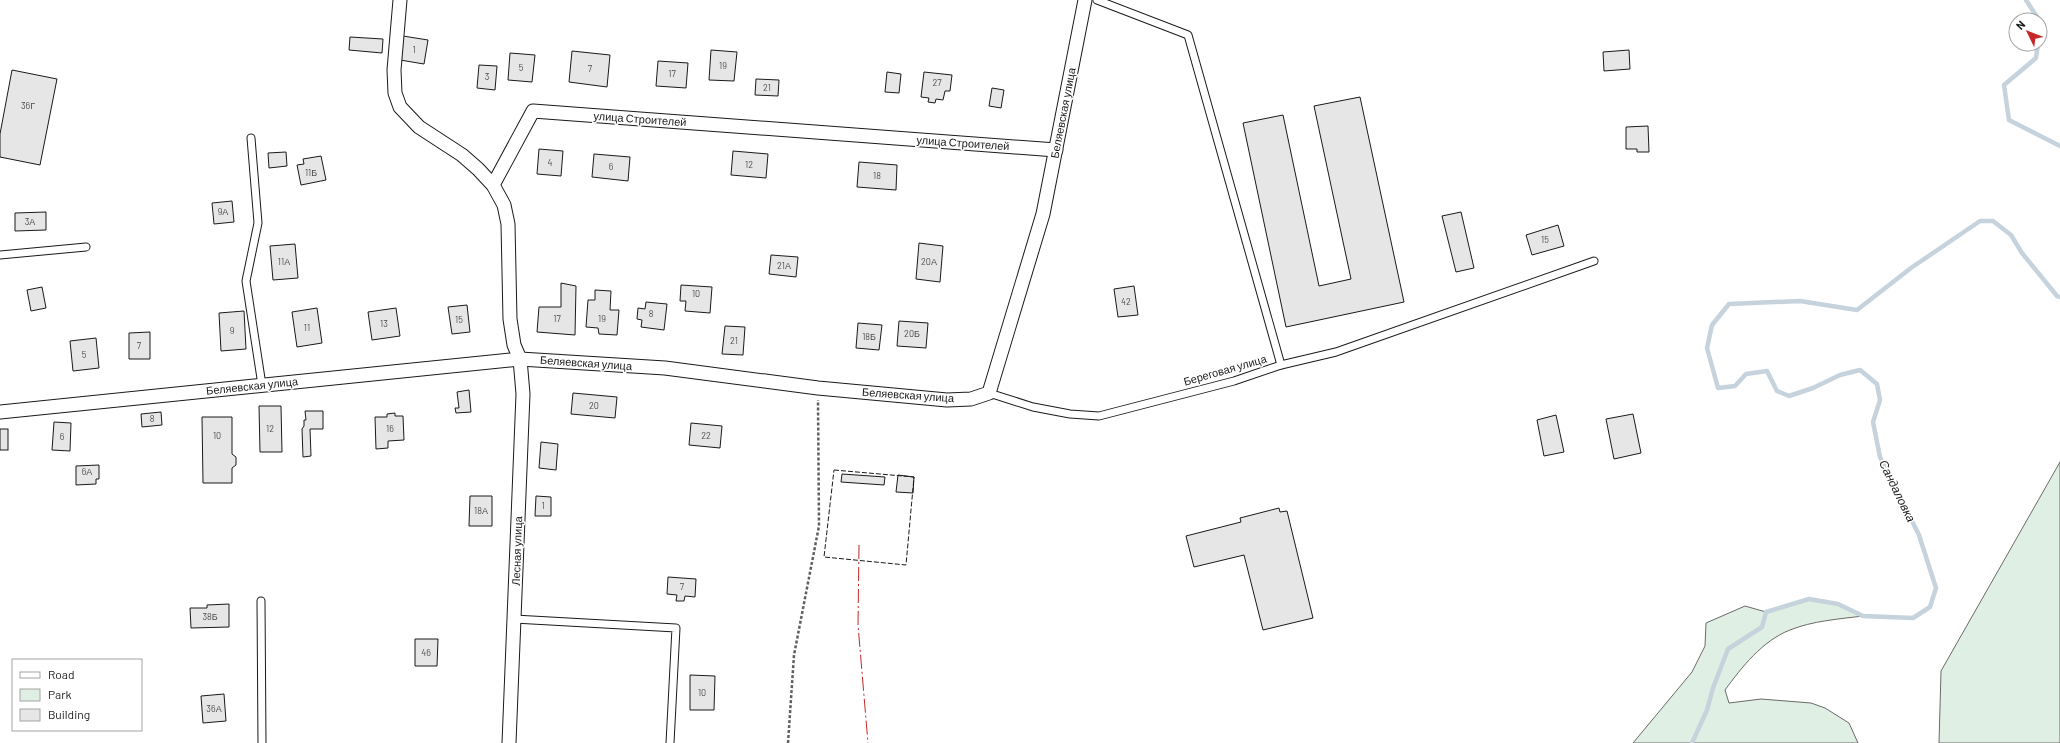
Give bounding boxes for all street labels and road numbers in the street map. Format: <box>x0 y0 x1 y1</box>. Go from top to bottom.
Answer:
street label: Беляевская улица <box>1047 66 1078 159</box>
street label: улица Строителей <box>593 109 687 128</box>
street label: улица Строителей <box>916 133 1010 152</box>
street label: Береговая улица <box>1182 351 1269 388</box>
street label: Беляевская улица <box>540 353 633 372</box>
street label: Беляевская улица <box>205 374 299 397</box>
street label: Беляевская улица <box>862 385 955 404</box>
street label: Лесная улица <box>509 515 524 586</box>

